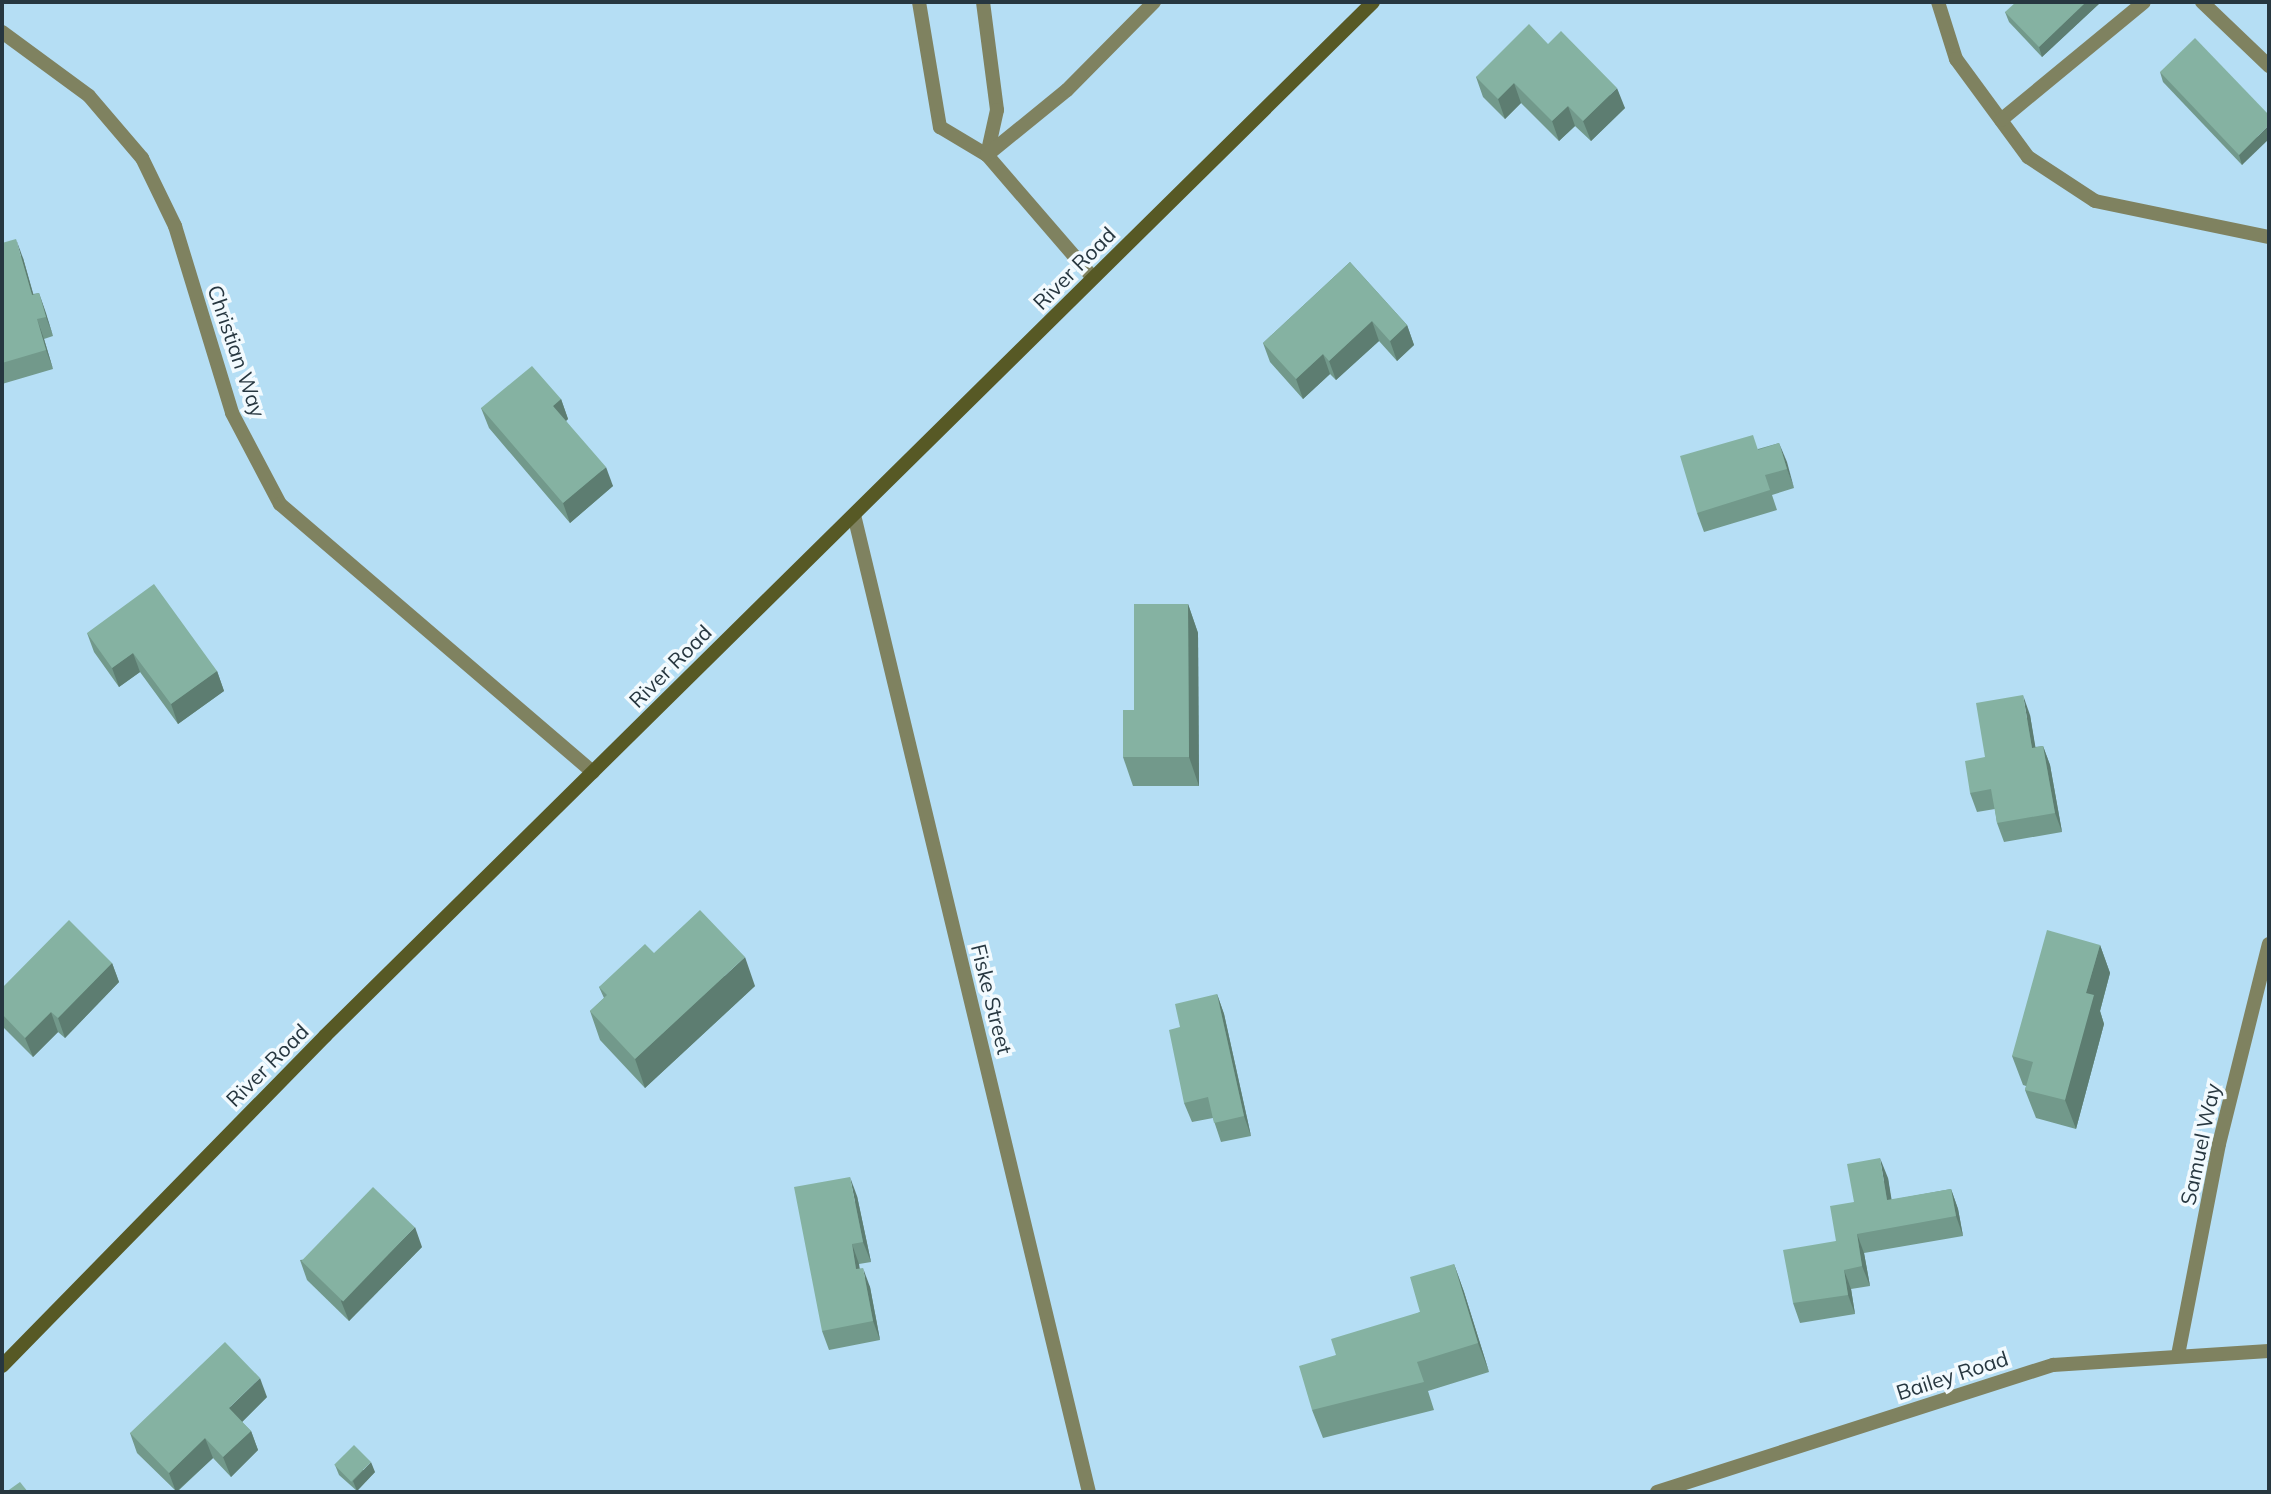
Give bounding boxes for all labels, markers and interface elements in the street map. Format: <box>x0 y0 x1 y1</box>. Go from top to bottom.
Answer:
street label: River Road <box>1027 221 1121 315</box>
street label: Christian Way <box>203 282 271 420</box>
street label: River Road <box>623 619 717 713</box>
street label: Fiske Street <box>966 941 1018 1057</box>
street label: River Road <box>220 1018 314 1112</box>
street label: Samuel Way <box>2175 1081 2225 1207</box>
street label: Bailey Road <box>1893 1345 2011 1405</box>

